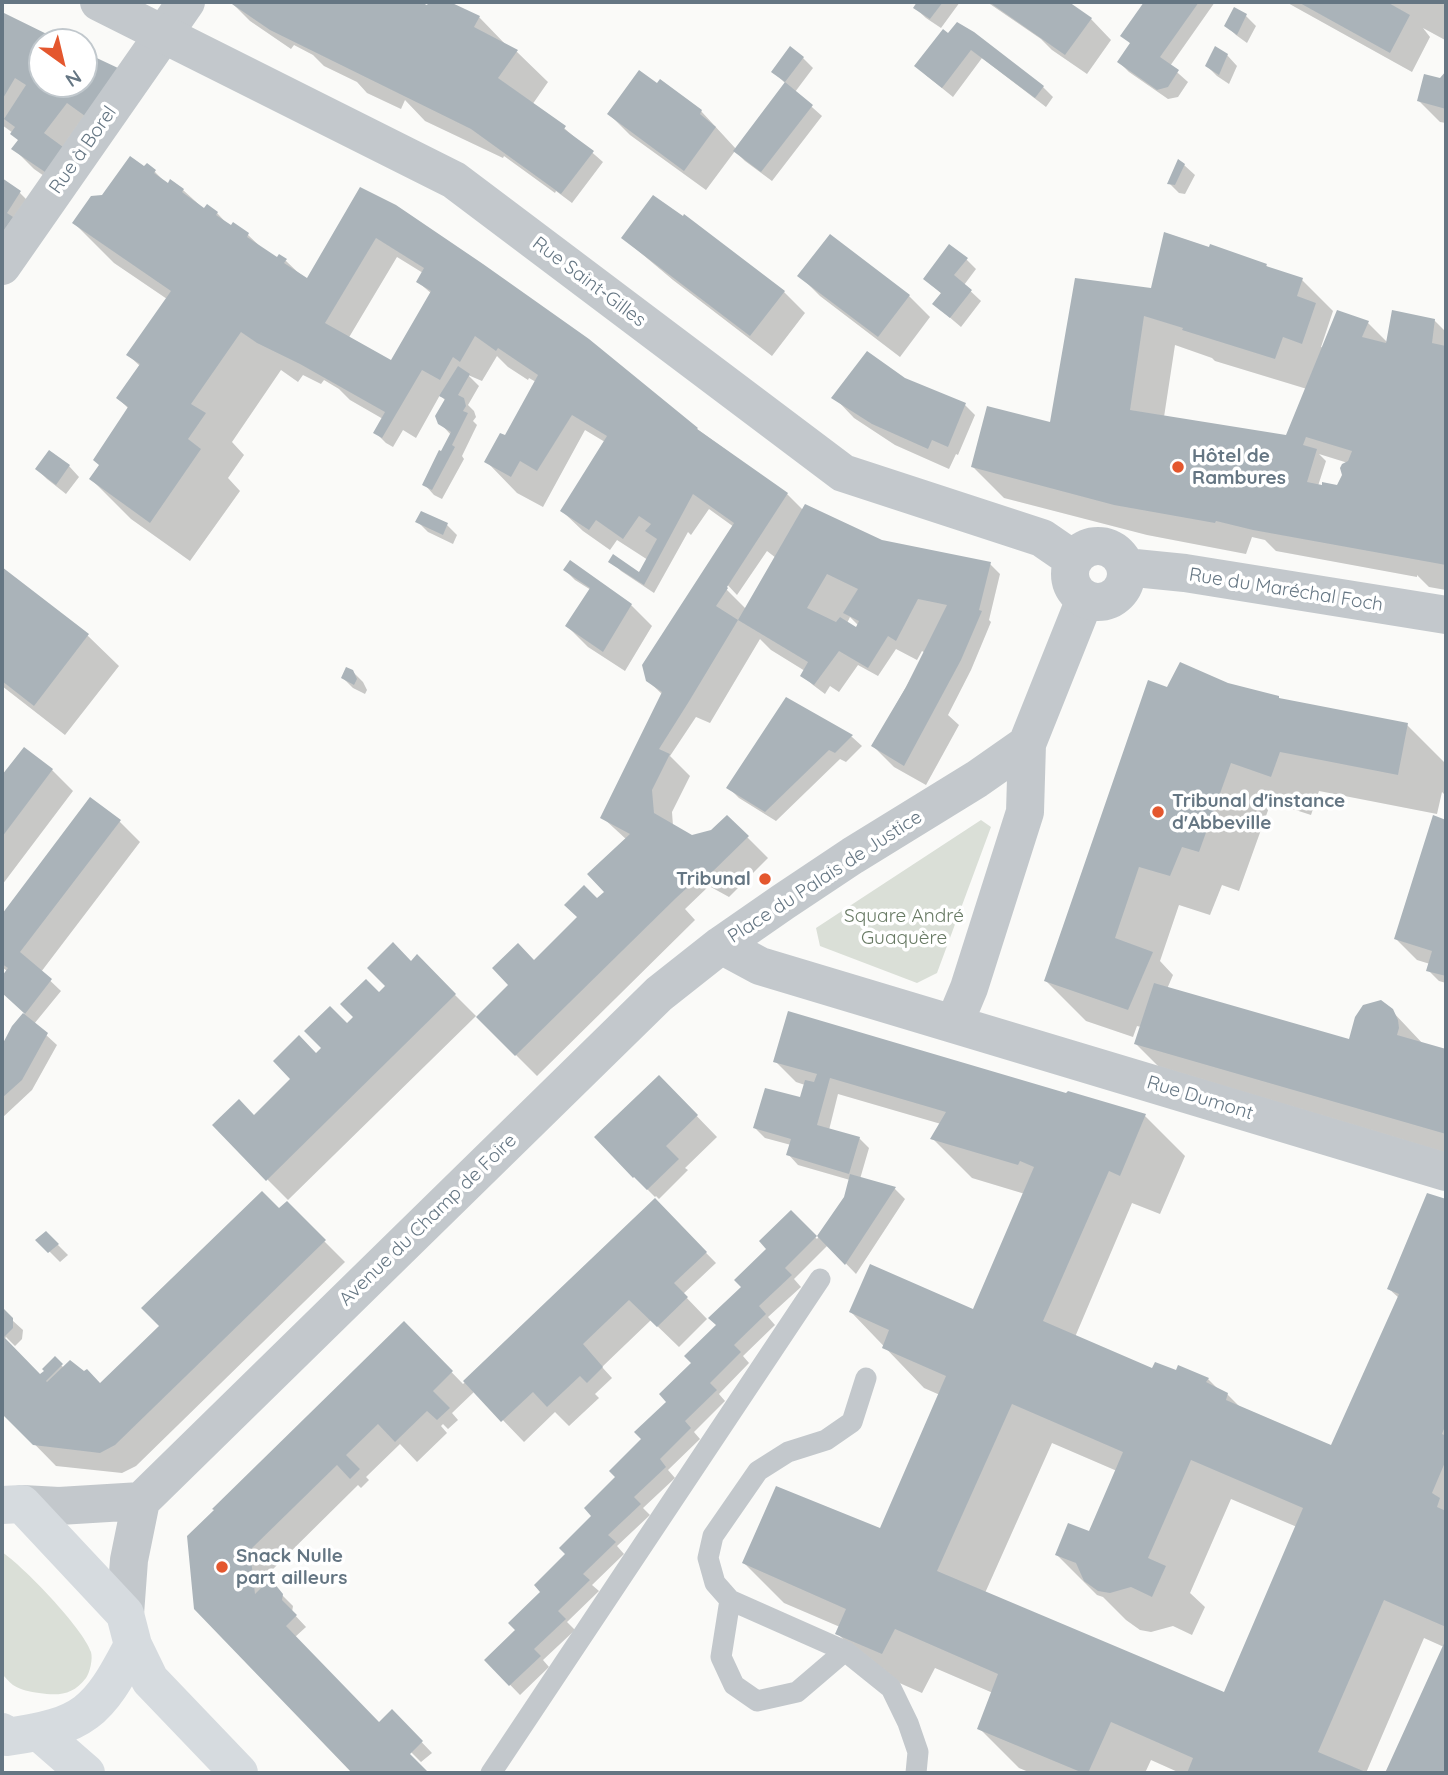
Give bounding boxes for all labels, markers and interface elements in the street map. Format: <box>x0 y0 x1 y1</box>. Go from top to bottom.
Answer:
north arrow <box>28 28 98 98</box>
text: N <box>61 65 86 93</box>
street label: Rue à Borel <box>44 102 122 198</box>
street label: Rue Saint-Gilles <box>528 232 650 332</box>
place label: Hôtel de Rambures <box>1192 445 1286 489</box>
marker: Hôtel de Rambures <box>1170 459 1186 475</box>
street label: Rue du Maréchal Foch <box>1187 563 1385 617</box>
place label: Tribunal d'instance d'Abbeville <box>1172 790 1345 834</box>
marker: Tribunal d'instance d'Abbeville <box>1150 804 1166 820</box>
street label: Place du Palais de Justice <box>724 806 926 948</box>
place label: Tribunal <box>676 868 751 890</box>
marker: Tribunal <box>757 871 773 887</box>
park label: Square André Guaquère <box>844 905 964 949</box>
street label: Rue Dumont <box>1144 1071 1256 1125</box>
street label: Avenue du Champ de Foire <box>335 1129 521 1311</box>
place label: Snack Nulle part ailleurs <box>236 1545 347 1589</box>
marker: Snack Nulle part ailleurs <box>214 1559 230 1575</box>

